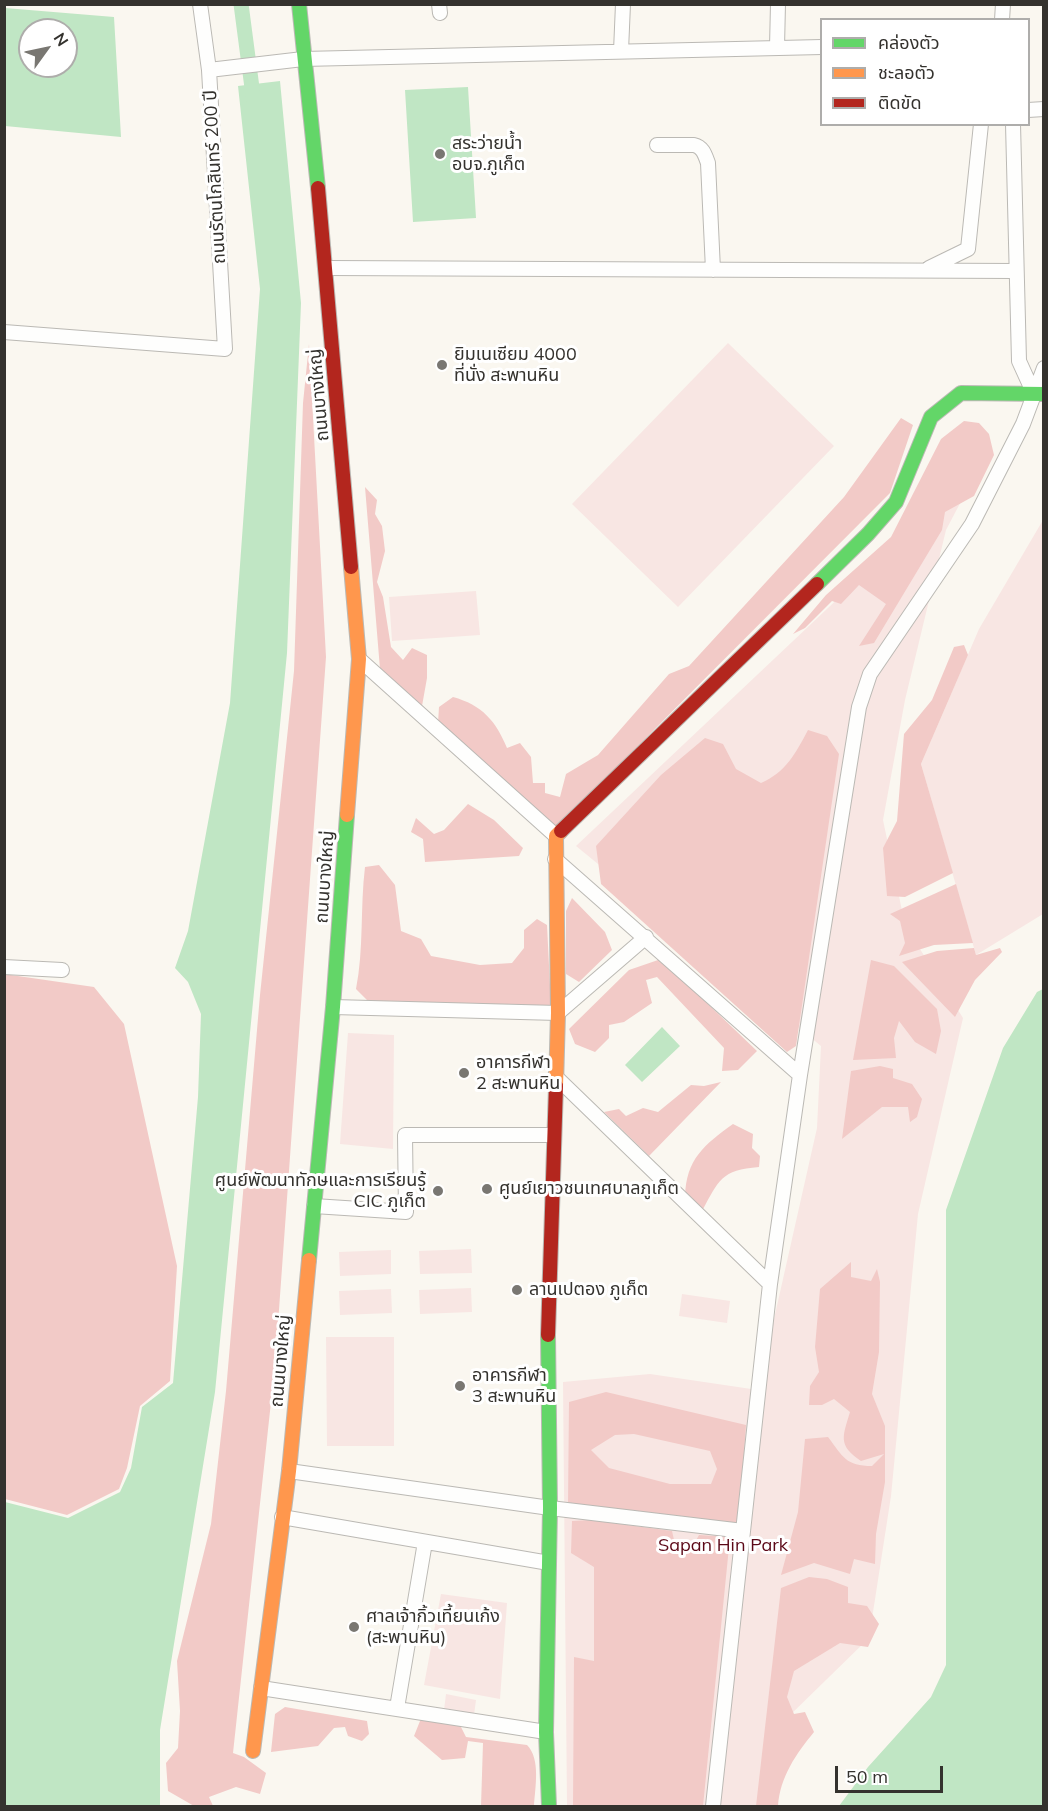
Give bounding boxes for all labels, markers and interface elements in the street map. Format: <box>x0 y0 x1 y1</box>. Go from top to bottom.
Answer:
north arrow <box>18 18 78 78</box>
legend <box>820 18 1030 126</box>
text: N <box>50 29 73 50</box>
text: คล่องตัว <box>878 31 940 54</box>
text: ชะลอตัว <box>878 61 935 84</box>
street label: ถนนรัตนโกสินทร์ 200 ปี <box>200 89 230 265</box>
text: ติดขัด <box>878 91 921 114</box>
place label: สระว่ายน้ำ อบจ.ภูเก็ต <box>452 133 525 176</box>
marker: สระว่ายน้ำ อบจ.ภูเก็ต <box>433 147 447 161</box>
place label: ยิมเนเซียม 4000 ที่นั่ง สะพานหิน <box>454 344 577 386</box>
street label: ถนนบางใหญ่ <box>304 348 334 442</box>
marker: ยิมเนเซียม 4000 ที่นั่ง สะพานหิน <box>435 358 449 372</box>
street label: ถนนบางใหญ่ <box>311 830 339 924</box>
place label: อาคารกีฬา 2 สะพานหิน <box>476 1052 560 1094</box>
marker: อาคารกีฬา 2 สะพานหิน <box>457 1066 471 1080</box>
place label: ศูนย์พัฒนาทักษและการเรียนรู้ CIC ภูเก็ต <box>215 1170 426 1212</box>
place label: ศูนย์เยาวชนเทศบาลภูเก็ต <box>499 1178 679 1200</box>
marker: ศูนย์เยาวชนเทศบาลภูเก็ต <box>480 1182 494 1196</box>
marker: ศูนย์พัฒนาทักษและการเรียนรู้ CIC ภูเก็ต <box>431 1184 445 1198</box>
place label: ลานเปตอง ภูเก็ต <box>529 1279 648 1301</box>
marker: ลานเปตอง ภูเก็ต <box>510 1283 524 1297</box>
street label: ถนนบางใหญ่ <box>266 1314 296 1408</box>
place label: อาคารกีฬา 3 สะพานหิน <box>472 1365 556 1408</box>
marker: อาคารกีฬา 3 สะพานหิน <box>453 1379 467 1393</box>
park label: Sapan Hin Park <box>658 1535 788 1557</box>
place label: ศาลเจ้ากิ้วเที้ยนเก้ง (สะพานหิน) <box>366 1606 500 1648</box>
marker: ศาลเจ้ากิ้วเที้ยนเก้ง (สะพานหิน) <box>347 1620 361 1634</box>
scale bar <box>838 1754 946 1792</box>
text: 50 m <box>846 1765 888 1788</box>

